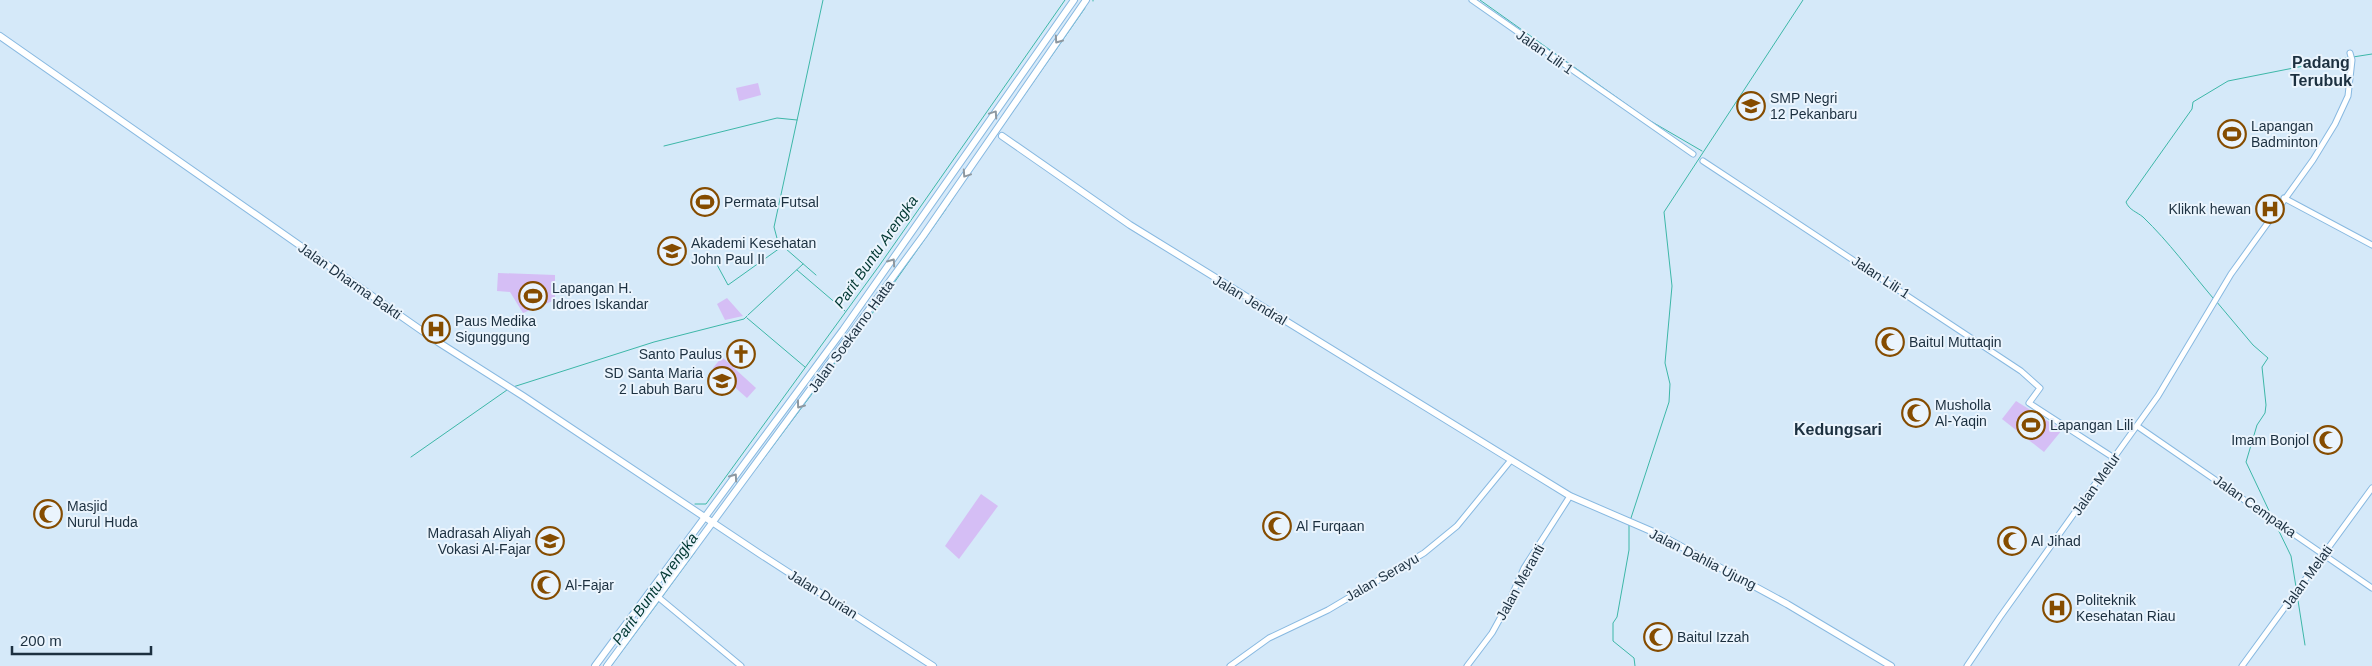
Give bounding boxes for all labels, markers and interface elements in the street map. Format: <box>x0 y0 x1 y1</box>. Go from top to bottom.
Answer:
street label: Jalan Lili 1 <box>1513 26 1577 78</box>
one-way arrow <box>1055 34 1064 44</box>
district label: Padang Terubuk <box>2290 54 2352 89</box>
place label: SMP Negri 12 Pekanbaru <box>1770 90 1857 122</box>
school or university icon: SMP Negri 12 Pekanbaru <box>1736 91 1766 121</box>
one-way arrow <box>988 110 998 119</box>
place label: Lapangan Badminton <box>2251 118 2318 150</box>
sports icon: Lapangan Badminton <box>2217 119 2247 149</box>
one-way arrow <box>963 168 972 177</box>
sports icon: Permata Futsal <box>690 187 720 217</box>
water label: Parit Buntu Arengka <box>830 192 921 311</box>
place label: Permata Futsal <box>724 194 819 210</box>
hospital icon: Kliknk hewan <box>2255 194 2285 224</box>
place label: Kliknk hewan <box>2169 201 2251 217</box>
place label: Akademi Kesehatan John Paul II <box>691 235 816 267</box>
school or university icon: Akademi Kesehatan John Paul II <box>657 236 687 266</box>
street label: Jalan Dharma Bakti <box>295 239 405 323</box>
street label: Jalan Lili 1 <box>1849 252 1913 302</box>
one-way arrow <box>886 258 895 267</box>
street label: Jalan Jendral <box>1210 272 1290 328</box>
street label: Jalan Soekarno Hatta <box>805 277 897 395</box>
place label: Lapangan H. Idroes Iskandar <box>552 280 649 312</box>
sports icon: Lapangan H. Idroes Iskandar <box>518 281 548 311</box>
place label: Paus Medika Sigunggung <box>455 313 536 345</box>
hospital icon: Paus Medika Sigunggung <box>421 314 451 344</box>
mosque icon: Baitul Muttaqin <box>1875 327 1905 357</box>
place label: Baitul Muttaqin <box>1909 334 2002 350</box>
church icon: Santo Paulus <box>726 339 756 369</box>
place label: Santo Paulus <box>639 346 722 362</box>
place label: SD Santa Maria 2 Labuh Baru <box>604 365 703 397</box>
school or university icon: SD Santa Maria 2 Labuh Baru <box>707 366 737 396</box>
place label: Musholla Al-Yaqin <box>1935 397 1991 429</box>
mosque icon: Musholla Al-Yaqin <box>1901 398 1931 428</box>
one-way arrow <box>797 399 805 408</box>
sports icon: Lapangan Lili <box>2016 410 2046 440</box>
place label: Lapangan Lili <box>2050 417 2133 433</box>
district label: Kedungsari <box>1794 421 1882 438</box>
mosque icon: Imam Bonjol <box>2313 425 2343 455</box>
place label: Imam Bonjol <box>2231 432 2309 448</box>
street label: Jalan Melur <box>2069 449 2123 518</box>
street label: Jalan Cempaka <box>2211 472 2300 541</box>
one-way arrow <box>728 473 737 483</box>
place label: Masjid Nurul Huda <box>67 498 138 530</box>
mosque icon: Masjid Nurul Huda <box>33 499 63 529</box>
mosque icon: Al Furqaan <box>1262 511 1292 541</box>
place label: Al Furqaan <box>1296 518 1364 534</box>
place label: Madrasah Aliyah Vokasi Al-Fajar <box>427 525 531 557</box>
street label: Jalan Dahlia Ujung <box>1647 525 1759 593</box>
school or university icon: Madrasah Aliyah Vokasi Al-Fajar <box>535 526 565 556</box>
mosque icon: Al Jihad <box>1997 526 2027 556</box>
water label: Parit Buntu Arengka <box>608 530 701 648</box>
place label: Al Jihad <box>2031 533 2081 549</box>
street label: Jalan Meranti <box>1493 541 1547 623</box>
street label: Jalan Melati <box>2279 542 2335 612</box>
street label: Jalan Serayu <box>1343 550 1421 604</box>
street label: Jalan Durian <box>785 566 861 622</box>
mosque icon: Al-Fajar <box>531 570 561 600</box>
place label: Al-Fajar <box>565 577 614 593</box>
place label: Politeknik Kesehatan Riau <box>2076 592 2176 624</box>
hospital icon: Politeknik Kesehatan Riau <box>2042 593 2072 623</box>
mosque icon: Baitul Izzah <box>1643 622 1673 652</box>
scale bar <box>12 624 151 656</box>
place label: Baitul Izzah <box>1677 629 1749 645</box>
text: 200 m <box>20 632 62 649</box>

